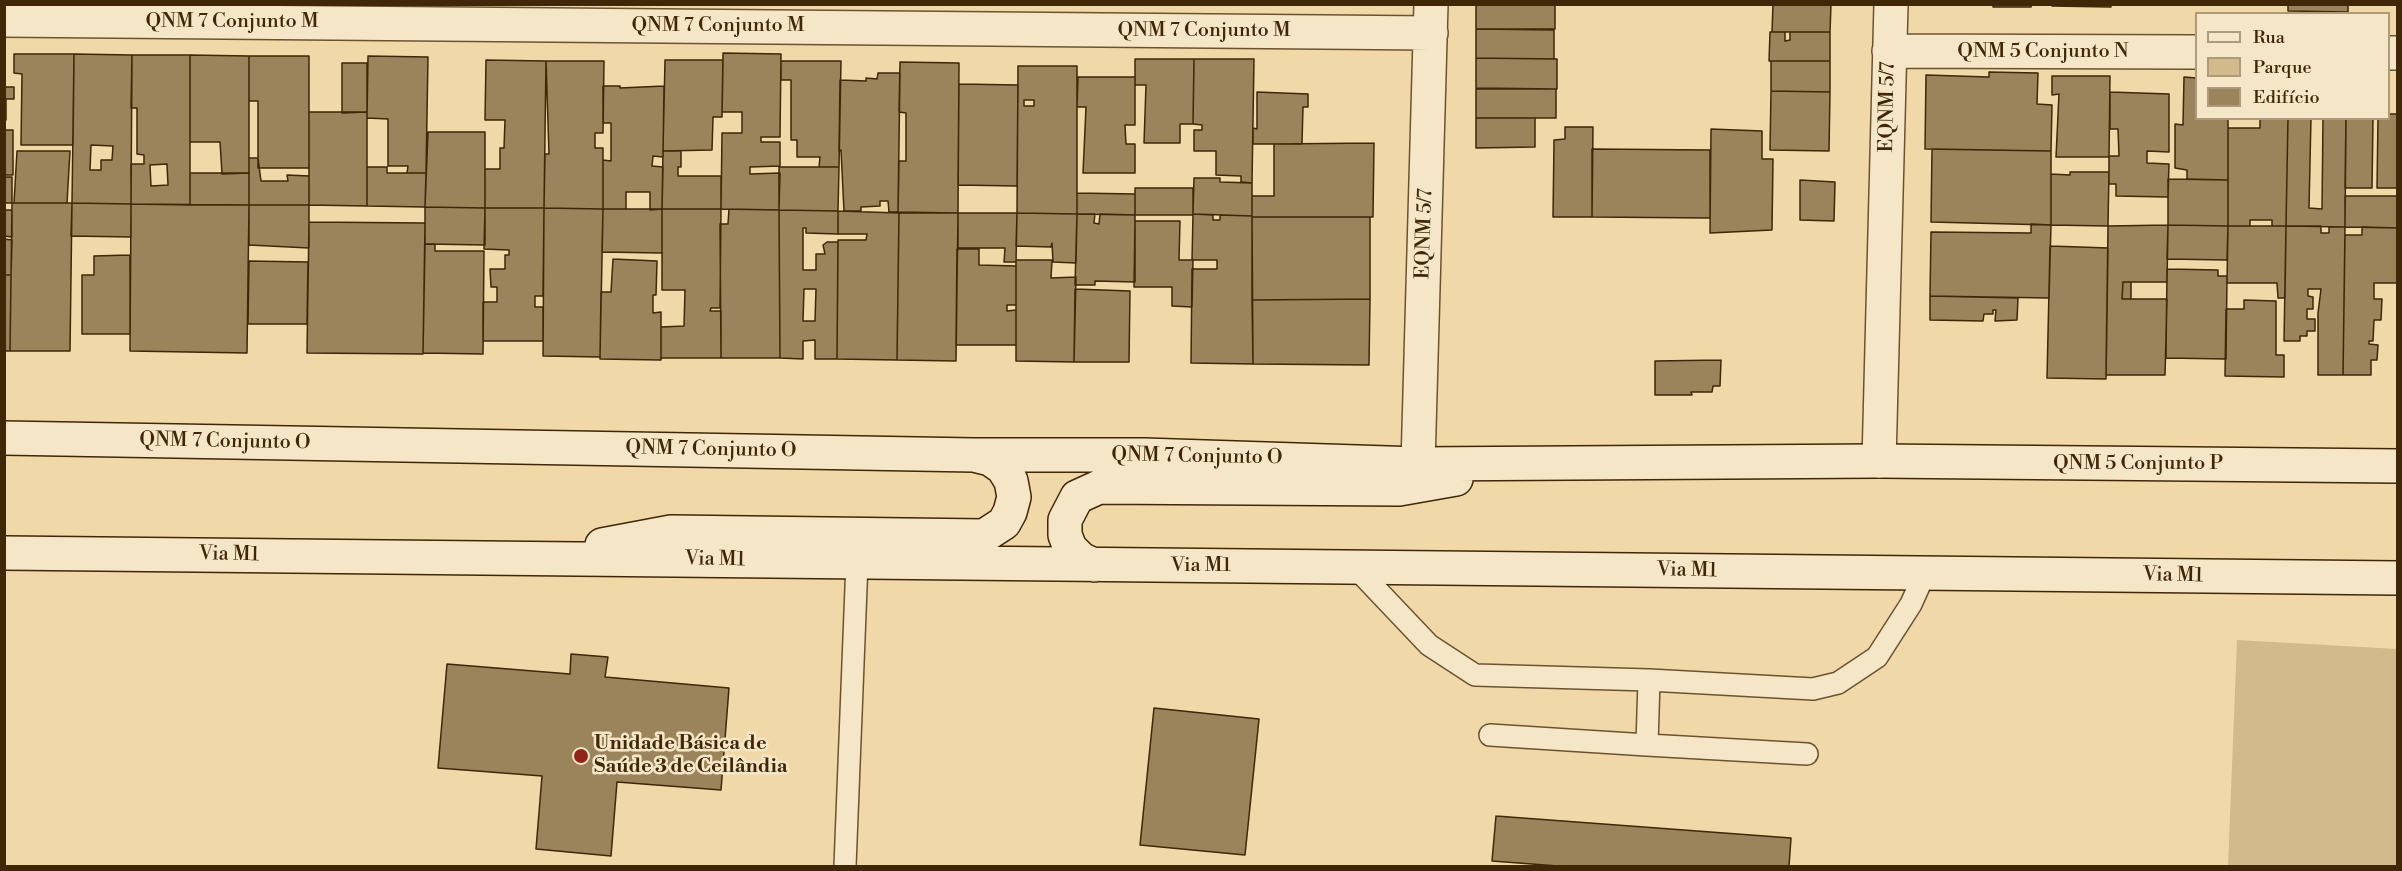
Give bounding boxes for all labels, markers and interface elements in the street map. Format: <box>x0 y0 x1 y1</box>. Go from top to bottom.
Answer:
street label: QNM 7 Conjunto M <box>145 10 319 34</box>
legend <box>2195 12 2390 120</box>
street label: QNM 7 Conjunto M <box>631 14 805 38</box>
street label: QNM 7 Conjunto M <box>1117 19 1291 43</box>
text: Rua <box>2253 26 2285 49</box>
street label: QNM 5 Conjunto N <box>1957 40 2129 64</box>
text: Parque <box>2253 56 2312 79</box>
street label: EQNM 5/7 <box>1875 61 1901 153</box>
text: Edifício <box>2253 86 2320 109</box>
street label: EQNM 5/7 <box>1411 188 1439 280</box>
street label: QNM 7 Conjunto O <box>139 429 311 455</box>
street label: QNM 7 Conjunto O <box>625 437 797 463</box>
street label: QNM 7 Conjunto O <box>1111 444 1283 470</box>
street label: QNM 5 Conjunto P <box>2053 452 2223 476</box>
street label: Via M1 <box>199 542 259 568</box>
street label: Via M1 <box>685 547 745 573</box>
street label: Via M1 <box>1171 554 1231 578</box>
street label: Via M1 <box>1657 558 1717 584</box>
street label: Via M1 <box>2143 563 2203 589</box>
place label: Unidade Básica de Saúde 3 de Ceilândia <box>594 732 788 779</box>
marker: Unidade Básica de Saúde 3 de Ceilândia <box>572 747 590 765</box>

